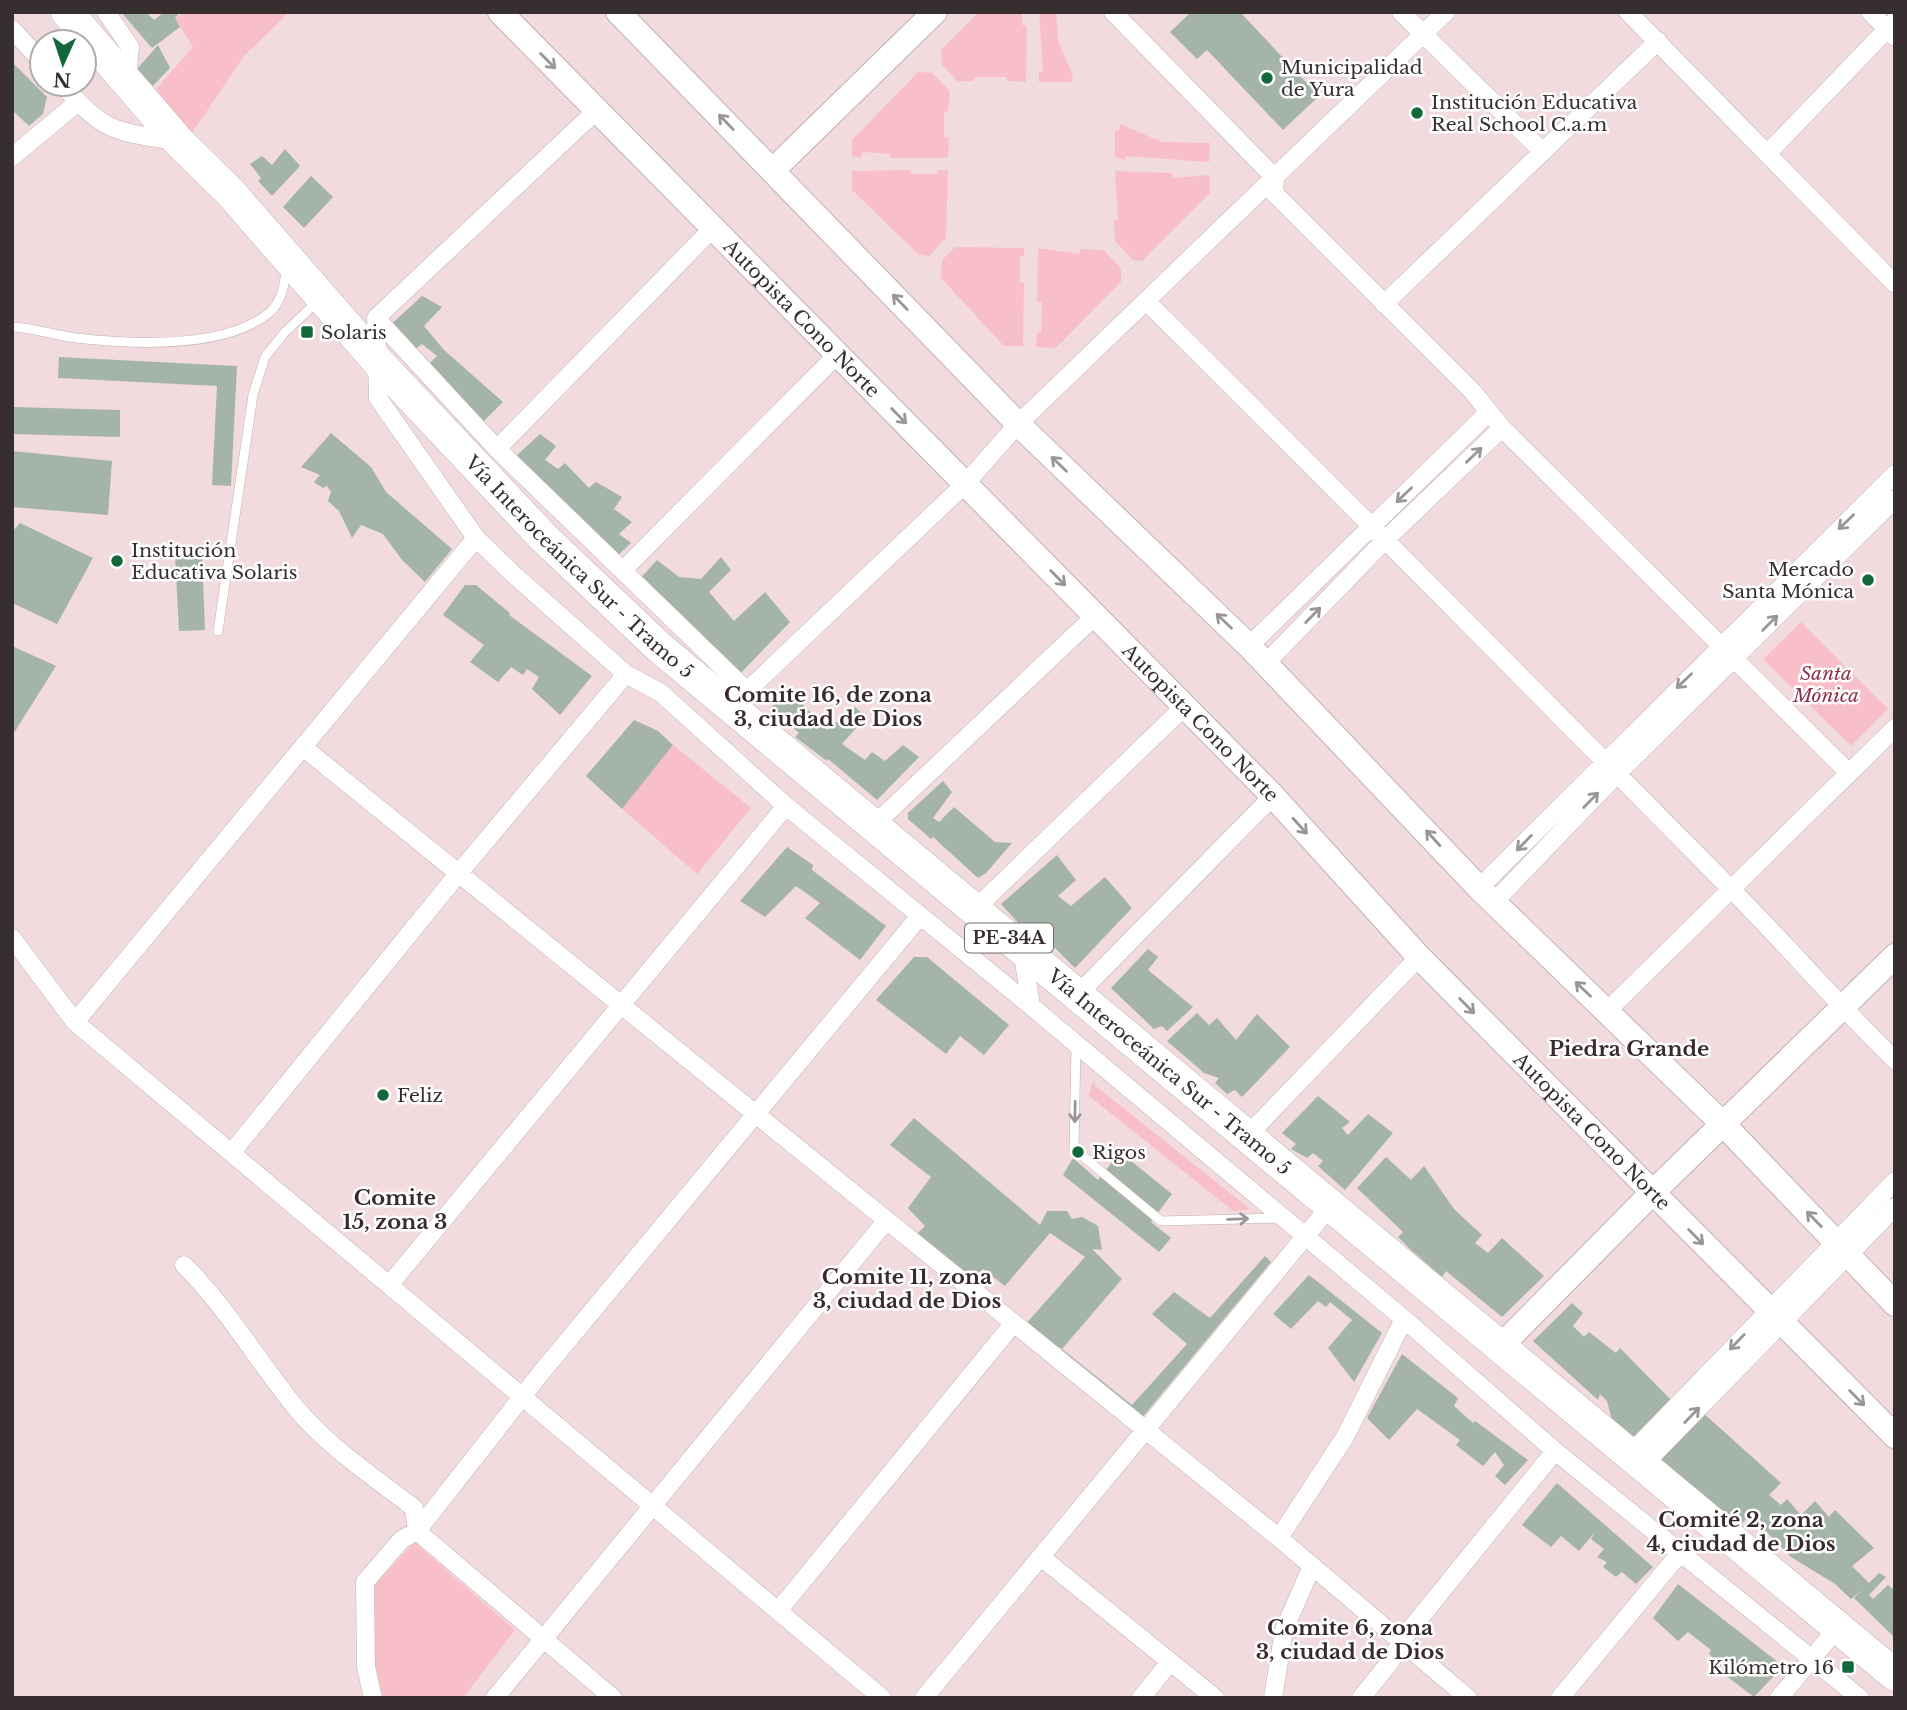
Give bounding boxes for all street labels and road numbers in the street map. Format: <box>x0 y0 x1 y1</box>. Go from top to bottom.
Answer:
street label: Autopista Cono Norte <box>718 234 885 402</box>
street label: Vía Interoceánica Sur - Tramo 5 <box>460 450 699 683</box>
street label: Autopista Cono Norte <box>1117 638 1284 806</box>
road number: PE-34A <box>965 923 1053 953</box>
street label: Vía Interoceánica Sur - Tramo 5 <box>1043 963 1296 1180</box>
street label: Autopista Cono Norte <box>1508 1047 1675 1215</box>

